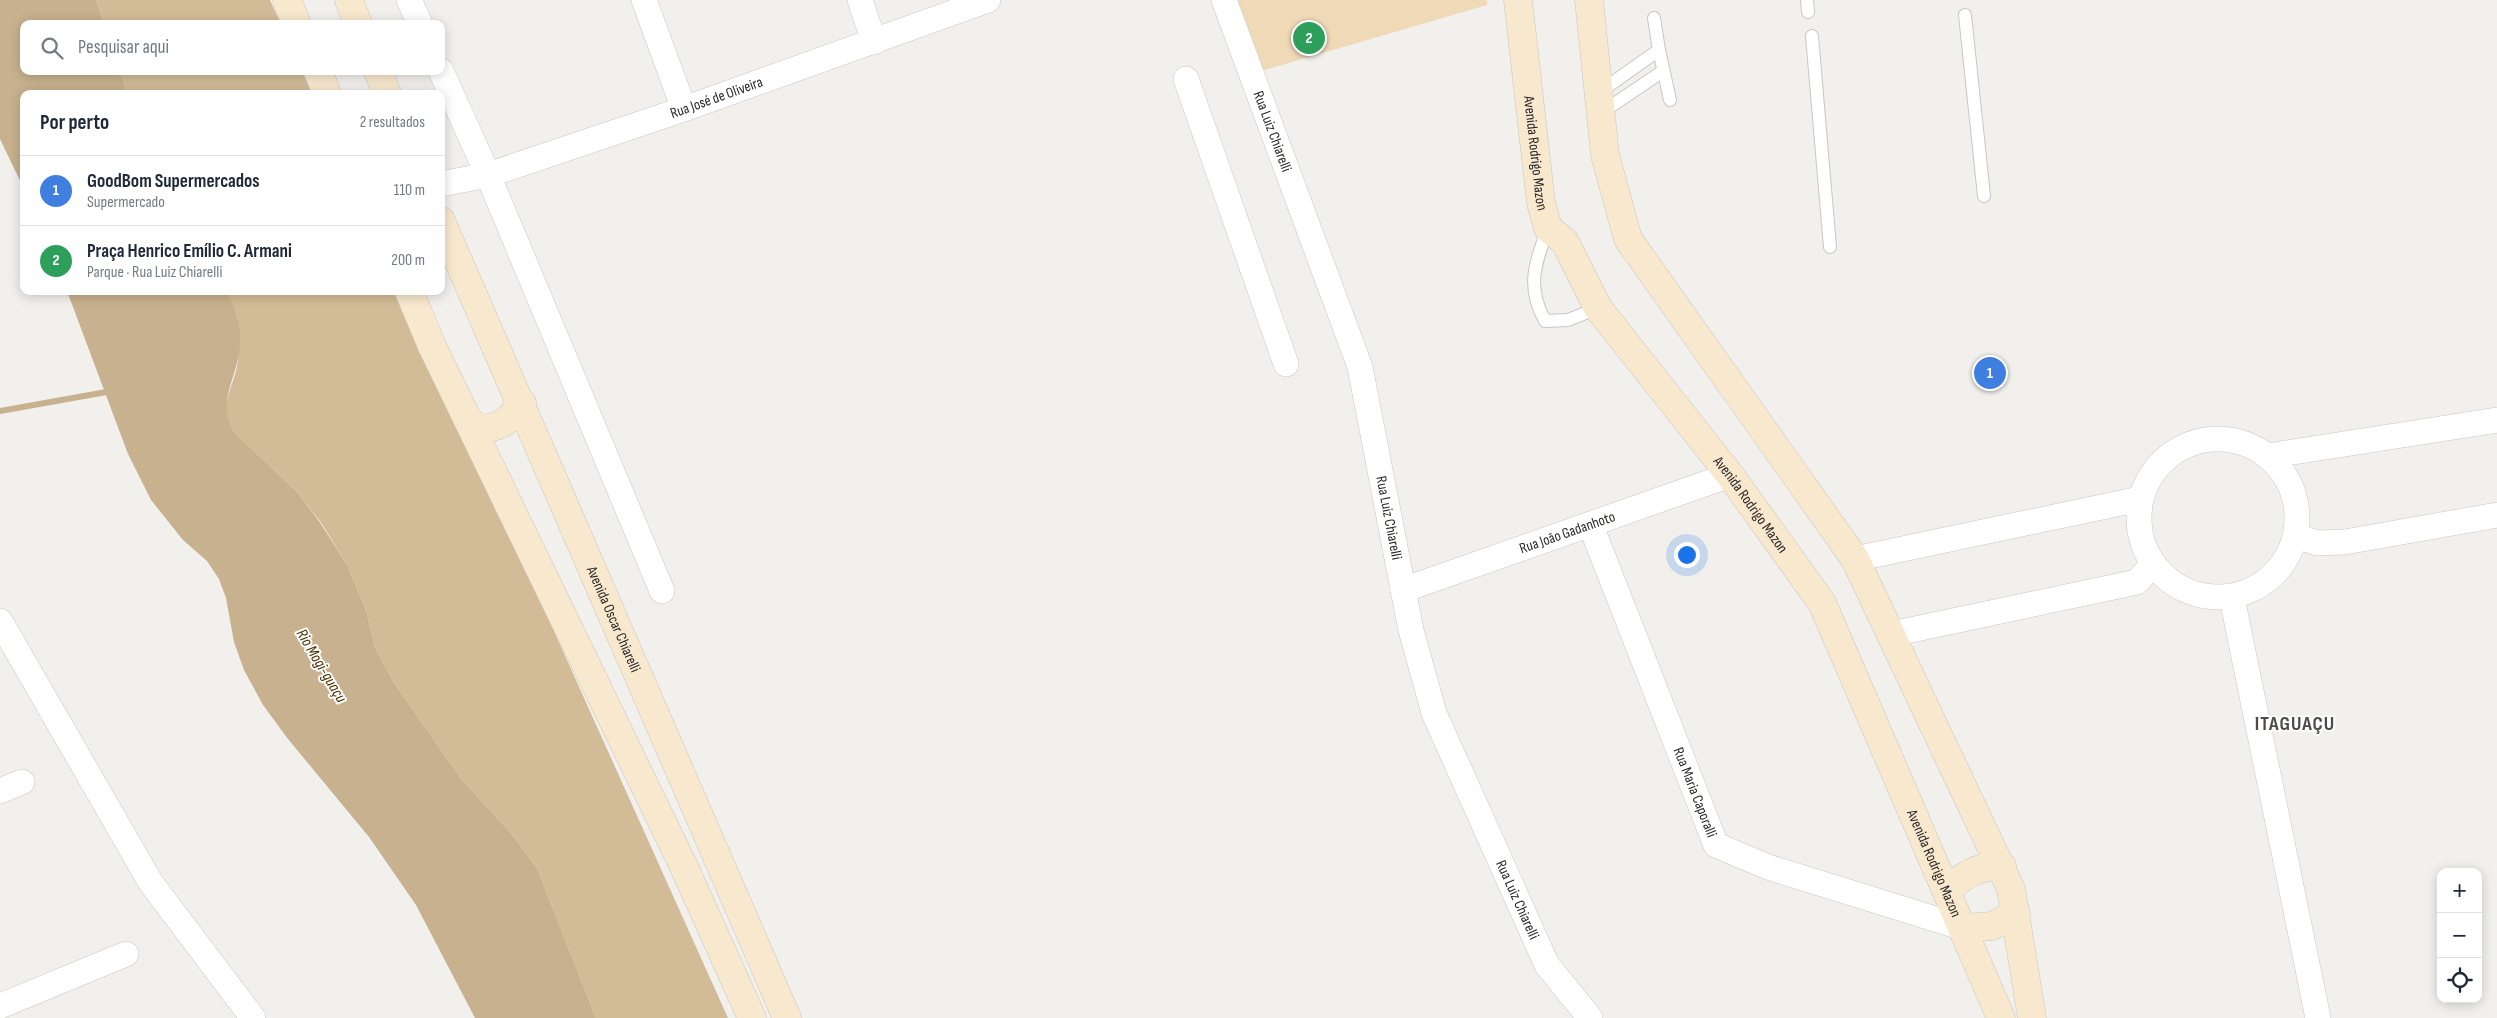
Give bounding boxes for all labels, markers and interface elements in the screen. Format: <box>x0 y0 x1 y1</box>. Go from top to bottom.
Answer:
pin: 2 <box>1293 19 1325 57</box>
search box <box>20 20 445 75</box>
icon: search <box>38 34 66 62</box>
text: Pesquisar aqui <box>78 36 169 59</box>
street label: Rua José de Oliveira <box>668 72 765 123</box>
street label: Rua Luiz Chiarelli <box>1249 88 1296 175</box>
street label: Avenida Rodrigo Mazon <box>1519 94 1552 213</box>
text: Por perto <box>40 110 109 135</box>
text: 2 resultados <box>360 113 425 132</box>
text: GoodBom Supermercados <box>87 170 260 193</box>
text: 1 <box>53 181 59 200</box>
text: 110 m <box>394 181 425 200</box>
text: Supermercado <box>87 193 165 212</box>
text: Praça Henrico Emílio C. Armani <box>87 240 292 263</box>
text: 2 <box>52 251 60 270</box>
text: 200 m <box>391 251 425 270</box>
text: Parque · Rua Luiz Chiarelli <box>87 263 223 282</box>
pin: 1 <box>1974 354 2006 392</box>
street label: Avenida Rodrigo Mazon <box>1709 451 1792 557</box>
street label: Rua Luiz Chiarelli <box>1372 474 1407 561</box>
street label: Rua João Gadanhoto <box>1517 507 1618 558</box>
your location <box>1674 542 1700 568</box>
street label: Avenida Oscar Chiarelli <box>582 562 645 675</box>
water label: Rio Mogi-guaçu <box>292 626 351 707</box>
district label: ITAGUAÇU <box>2255 712 2335 736</box>
street label: Rua Maria Caporalli <box>1669 744 1722 840</box>
street label: Avenida Rodrigo Mazon <box>1902 806 1966 920</box>
street label: Rua Luiz Chiarelli <box>1492 857 1544 942</box>
map controls <box>2437 868 2482 1003</box>
button: + <box>2437 868 2482 913</box>
button: − <box>2437 913 2482 958</box>
button: locate <box>2437 958 2482 1003</box>

